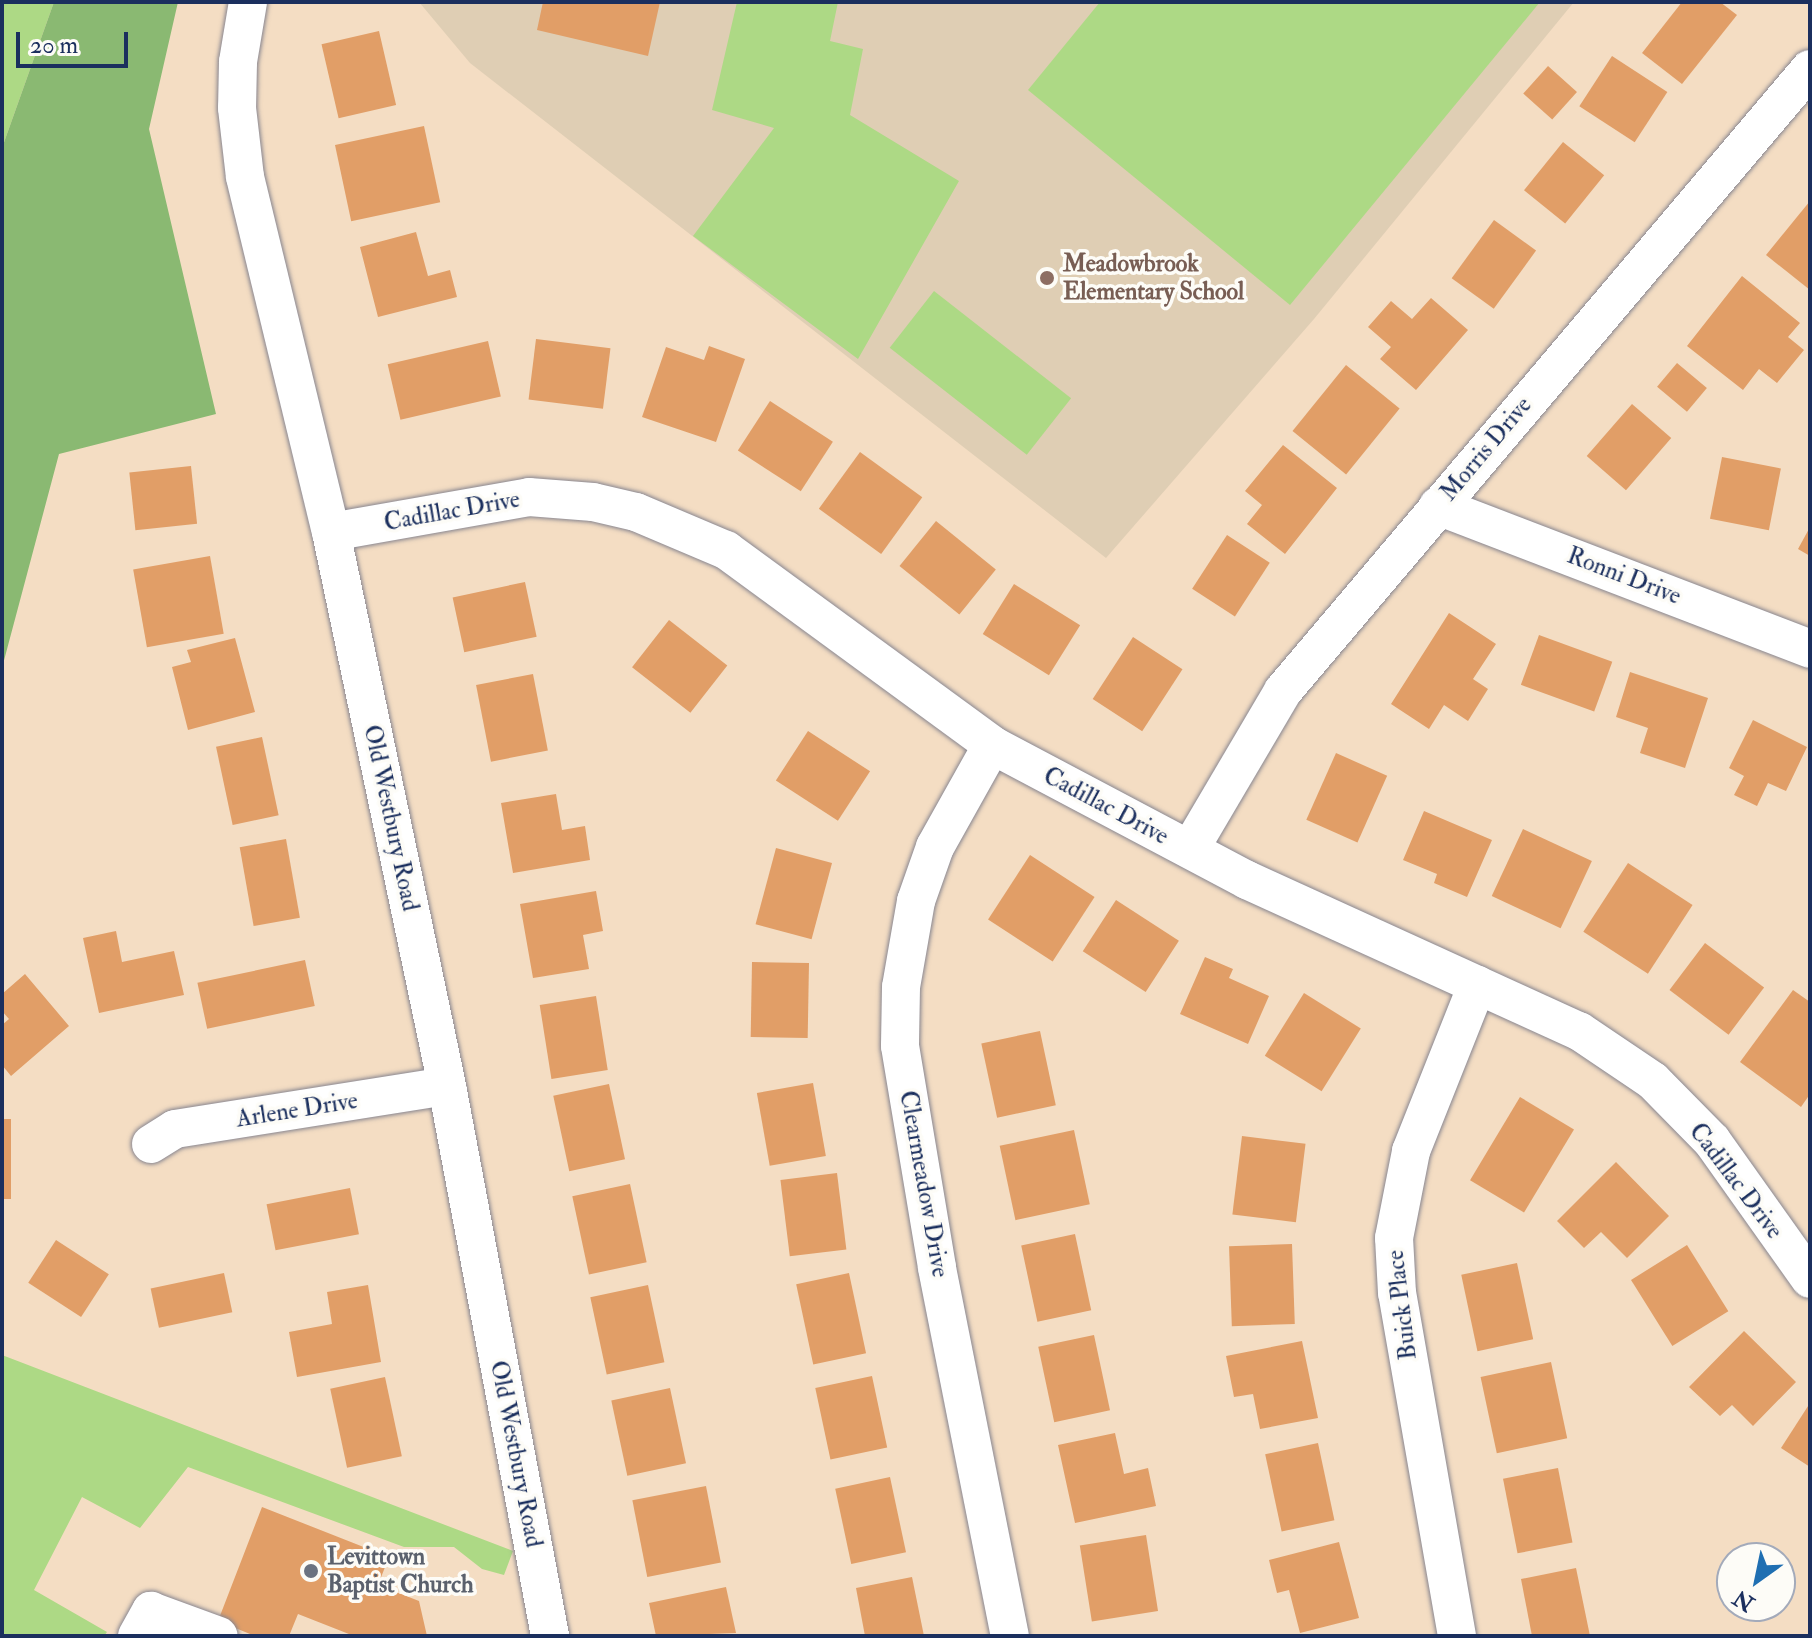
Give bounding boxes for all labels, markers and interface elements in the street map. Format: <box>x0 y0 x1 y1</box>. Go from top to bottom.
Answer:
scale bar <box>20 16 132 66</box>
text: 20 m <box>30 30 78 61</box>
place label: Meadowbrook Elementary School <box>1063 250 1244 306</box>
marker: Meadowbrook Elementary School <box>1038 269 1056 287</box>
street label: Morris Drive <box>1434 391 1538 507</box>
street label: Cadillac Drive <box>382 485 522 537</box>
street label: Ronni Drive <box>1563 541 1685 611</box>
street label: Old Westbury Road <box>357 722 425 914</box>
street label: Cadillac Drive <box>1039 761 1173 851</box>
street label: Arlene Drive <box>234 1086 360 1134</box>
street label: Clearmeadow Drive <box>893 1088 955 1280</box>
street label: Cadillac Drive <box>1683 1117 1789 1245</box>
street label: Buick Place <box>1381 1248 1423 1362</box>
street label: Old Westbury Road <box>484 1358 548 1550</box>
north arrow <box>1716 1542 1796 1622</box>
place label: Levittown Baptist Church <box>327 1543 473 1599</box>
marker: Levittown Baptist Church <box>302 1562 320 1580</box>
text: N <box>1728 1583 1760 1618</box>

